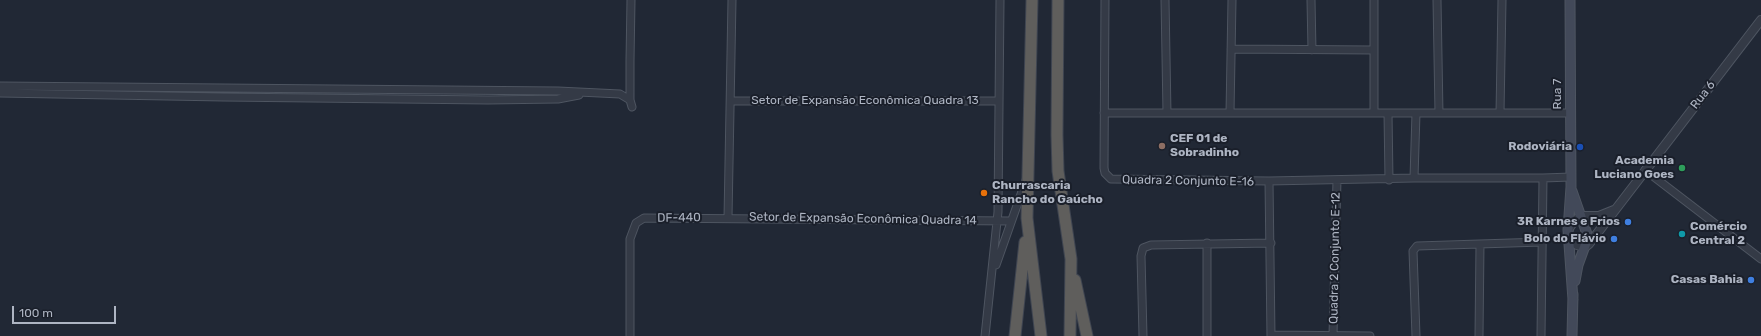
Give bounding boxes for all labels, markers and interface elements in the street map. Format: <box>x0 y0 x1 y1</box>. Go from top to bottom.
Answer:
street label: Rua 6 <box>1688 78 1718 112</box>
street label: Rua 7 <box>1551 79 1565 109</box>
street label: Setor de Expansão Econômica Quadra 13 <box>751 94 979 108</box>
place label: CEF 01 de Sobradinho <box>1170 132 1239 160</box>
place label: Rodoviária <box>1508 140 1572 154</box>
marker: CEF 01 de Sobradinho <box>1157 141 1167 151</box>
marker: Rodoviária <box>1575 142 1585 152</box>
place label: Academia Luciano Goes <box>1594 154 1674 182</box>
marker: Academia Luciano Goes <box>1677 163 1687 173</box>
street label: Quadra 2 Conjunto E-16 <box>1122 173 1254 189</box>
place label: Churrascaria Rancho do Gaúcho <box>992 179 1103 207</box>
marker: Churrascaria Rancho do Gaúcho <box>979 188 989 198</box>
street label: Quadra 2 Conjunto E-12 <box>1327 192 1343 324</box>
street label: DF-440 <box>657 210 701 226</box>
street label: Setor de Expansão Econômica Quadra 14 <box>749 210 977 228</box>
place label: 3R Karnes e Frios <box>1517 215 1620 229</box>
marker: 3R Karnes e Frios <box>1623 217 1633 227</box>
place label: Comércio Central 2 <box>1690 220 1747 248</box>
marker: Comércio Central 2 <box>1677 229 1687 239</box>
place label: Bolo do Flávio <box>1524 232 1606 246</box>
marker: Bolo do Flávio <box>1609 234 1619 244</box>
place label: Casas Bahia <box>1671 273 1743 287</box>
marker: Casas Bahia <box>1746 275 1756 285</box>
scale bar <box>14 298 118 324</box>
text: 100 m <box>19 306 53 320</box>

